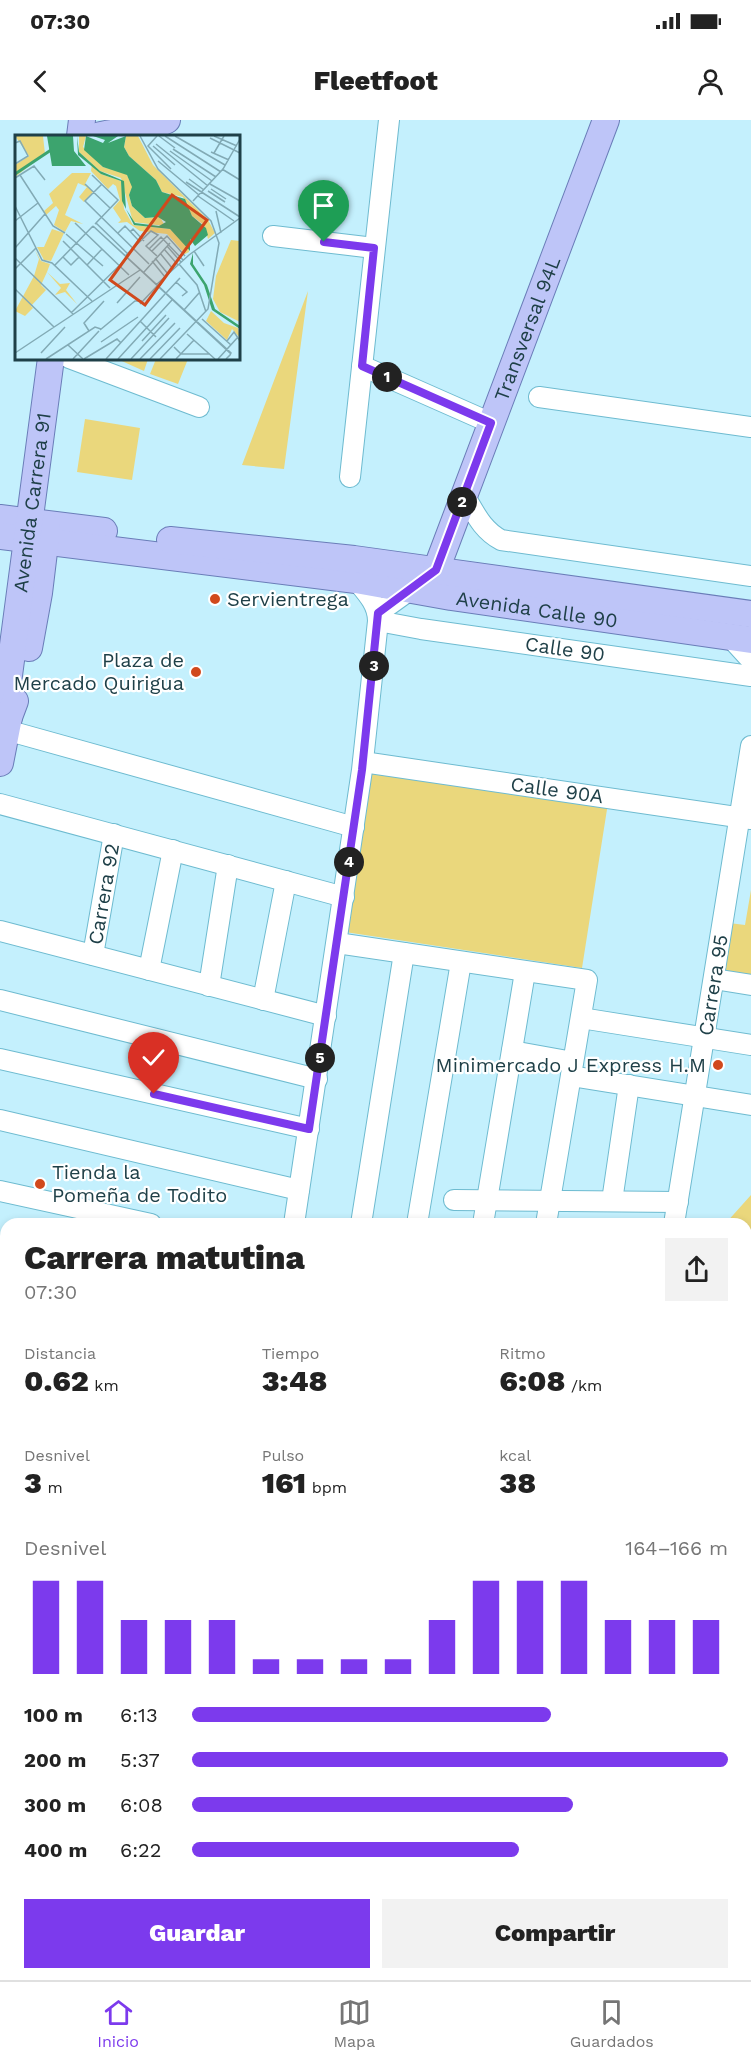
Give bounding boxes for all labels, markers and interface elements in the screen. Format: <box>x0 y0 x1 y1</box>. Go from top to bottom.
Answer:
text: 07:30 <box>30 9 90 34</box>
icon: back <box>24 65 57 98</box>
text: Fleetfoot <box>313 65 438 97</box>
icon: person <box>694 65 727 98</box>
inset map <box>15 135 240 360</box>
pin <box>298 180 349 242</box>
icon: arrive <box>307 189 340 222</box>
street label: Transversal 94L <box>489 253 565 404</box>
pin: 1 <box>372 362 402 392</box>
text: 1 <box>384 367 390 386</box>
street label: Avenida Carrera 91 <box>8 411 56 594</box>
pin: 2 <box>447 487 477 517</box>
text: 2 <box>457 492 467 511</box>
street label: Avenida Calle 90 <box>455 586 619 633</box>
place label: Servientrega <box>227 587 349 611</box>
marker: Servientrega <box>208 592 222 606</box>
street label: Calle 90 <box>524 632 606 666</box>
place label: Plaza de Mercado Quirigua <box>13 648 184 695</box>
pin: 3 <box>359 651 389 681</box>
text: 3 <box>369 656 379 675</box>
marker: Plaza de Mercado Quirigua <box>189 665 203 679</box>
street label: Calle 90A <box>509 772 605 808</box>
street label: Carrera 92 <box>83 841 124 946</box>
pin: 4 <box>334 847 364 877</box>
text: 4 <box>344 852 354 871</box>
street label: Carrera 95 <box>693 933 733 1037</box>
pin <box>128 1032 179 1094</box>
icon: check <box>137 1041 170 1074</box>
pin: 5 <box>305 1043 335 1073</box>
text: 5 <box>315 1048 325 1067</box>
place label: Minimercado J Express H.M <box>436 1053 706 1077</box>
marker: Minimercado J Express H.M <box>711 1058 725 1072</box>
place label: Tienda la Pomeña de Todito <box>52 1160 227 1207</box>
marker: Tienda la Pomeña de Todito <box>33 1177 47 1191</box>
text: Carrera matutina <box>24 1238 305 1277</box>
button: share <box>665 1238 728 1301</box>
text: 07:30 <box>24 1280 77 1304</box>
text: Distancia <box>24 1344 96 1363</box>
text: Tiempo <box>262 1344 319 1363</box>
text: Ritmo <box>499 1344 546 1363</box>
text: 0.62 <box>24 1363 89 1398</box>
text: 3:48 <box>262 1363 327 1398</box>
text: 6:08 <box>499 1363 565 1398</box>
text: km <box>89 1376 119 1395</box>
text: /km <box>565 1376 602 1395</box>
text: Desnivel <box>24 1446 90 1465</box>
text: Pulso <box>262 1446 304 1465</box>
text: kcal <box>499 1446 531 1465</box>
text: 3 <box>24 1465 42 1500</box>
text: 161 <box>262 1465 306 1500</box>
text: 38 <box>499 1465 536 1500</box>
text: m <box>42 1478 63 1497</box>
text: bpm <box>306 1478 347 1497</box>
text: Desnivel <box>24 1536 106 1560</box>
text: 164–166 m <box>625 1536 728 1560</box>
text: 100 m <box>24 1703 83 1727</box>
text: 6:13 <box>120 1703 158 1727</box>
text: 200 m <box>24 1748 86 1772</box>
text: 5:37 <box>120 1748 160 1772</box>
text: 300 m <box>24 1793 86 1817</box>
text: 6:08 <box>120 1793 163 1817</box>
text: 400 m <box>24 1838 87 1862</box>
text: 6:22 <box>120 1838 161 1862</box>
button: Guardar <box>24 1899 370 1968</box>
button: Compartir <box>382 1899 728 1968</box>
tab: Inicio <box>97 1996 139 2051</box>
tab: Mapa <box>333 1996 375 2051</box>
tab: Guardados <box>570 1996 654 2051</box>

